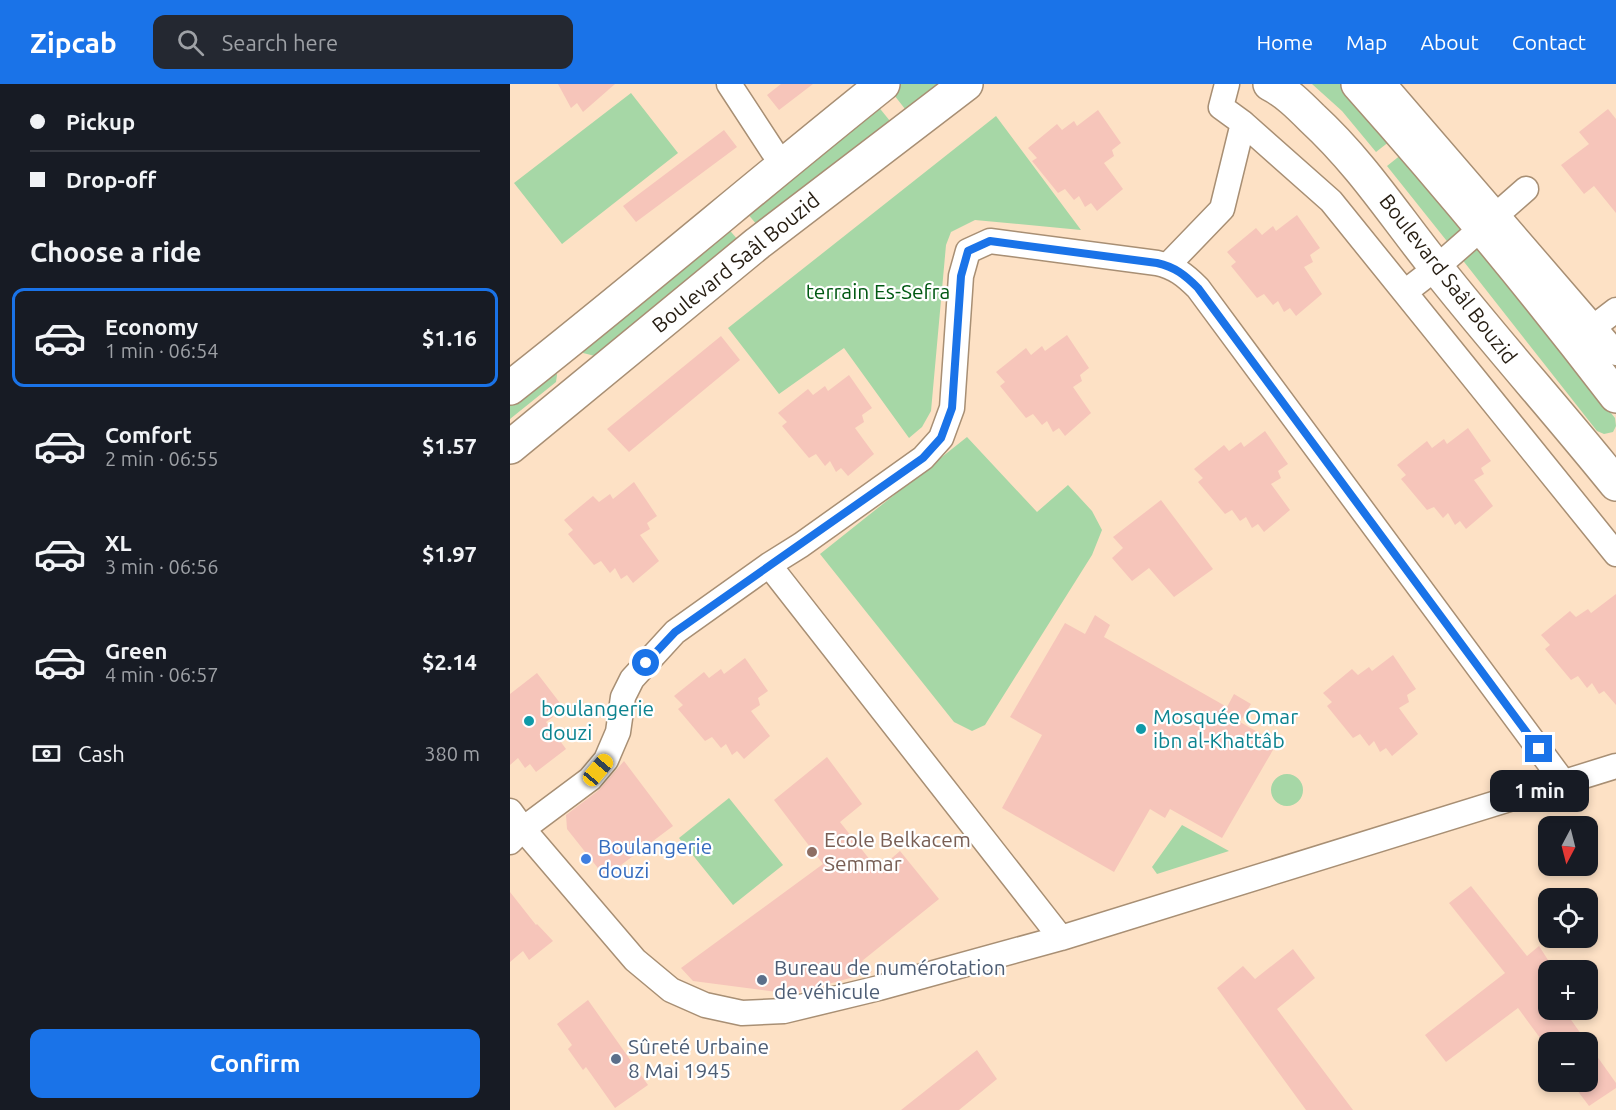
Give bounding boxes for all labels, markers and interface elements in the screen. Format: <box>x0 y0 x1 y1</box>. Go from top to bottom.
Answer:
search box <box>153 15 573 69</box>
icon: search <box>174 26 207 59</box>
text: Zipcab <box>30 27 117 58</box>
text: Search here <box>222 30 338 55</box>
text: Home <box>1256 30 1313 54</box>
text: Map <box>1346 30 1387 54</box>
text: About <box>1420 30 1479 54</box>
text: Contact <box>1512 30 1586 54</box>
text: Pickup <box>66 109 135 134</box>
text: Drop-off <box>66 167 156 192</box>
street label: Boulevard Saâl Bouzid <box>647 187 824 337</box>
street label: Boulevard Saâl Bouzid <box>1375 189 1522 368</box>
text: Choose a ride <box>30 237 202 267</box>
park label: terrain Es-Sefra <box>806 279 950 303</box>
icon: car <box>33 311 87 365</box>
text: Economy <box>105 314 198 339</box>
text: $1.16 <box>422 325 477 350</box>
text: 1 min · 06:54 <box>105 339 219 362</box>
icon: car <box>33 419 87 473</box>
text: Comfort <box>105 422 192 447</box>
text: $1.57 <box>422 433 477 458</box>
text: 2 min · 06:55 <box>105 447 219 470</box>
icon: car <box>33 527 87 581</box>
text: XL <box>105 530 132 555</box>
text: $1.97 <box>422 541 477 566</box>
text: 3 min · 06:56 <box>105 555 219 578</box>
icon: car <box>33 635 87 689</box>
text: Green <box>105 638 167 663</box>
text: $2.14 <box>422 649 477 674</box>
route start <box>632 649 659 676</box>
text: 4 min · 06:57 <box>105 663 219 686</box>
place label: boulangerie douzi <box>541 696 654 744</box>
place label: Mosquée Omar ibn al-Khattâb <box>1153 704 1298 752</box>
marker: boulangerie douzi <box>522 714 536 728</box>
marker: Mosquée Omar ibn al-Khattâb <box>1134 722 1148 736</box>
route end <box>1525 735 1552 762</box>
icon: cash <box>30 737 63 770</box>
text: Cash <box>78 741 125 766</box>
text: 380 m <box>424 742 480 765</box>
car <box>580 750 616 790</box>
callout: 1 min <box>1490 770 1588 812</box>
text: 1 min <box>1514 779 1565 802</box>
north arrow <box>1538 816 1598 876</box>
map controls <box>1538 816 1598 1092</box>
place label: Ecole Belkacem Semmar <box>824 827 971 875</box>
place label: Boulangerie douzi <box>598 834 712 882</box>
marker: Ecole Belkacem Semmar <box>805 845 819 859</box>
marker: Boulangerie douzi <box>579 852 593 866</box>
button: locate <box>1538 888 1598 948</box>
place label: Bureau de numérotation de véhicule <box>774 955 1006 1003</box>
button: + <box>1538 960 1598 1020</box>
marker: Bureau de numérotation de véhicule <box>755 973 769 987</box>
button: Confirm <box>30 1029 480 1098</box>
button: − <box>1538 1032 1598 1092</box>
place label: Sûreté Urbaine 8 Mai 1945 <box>628 1034 769 1082</box>
marker: Sûreté Urbaine 8 Mai 1945 <box>609 1052 623 1066</box>

